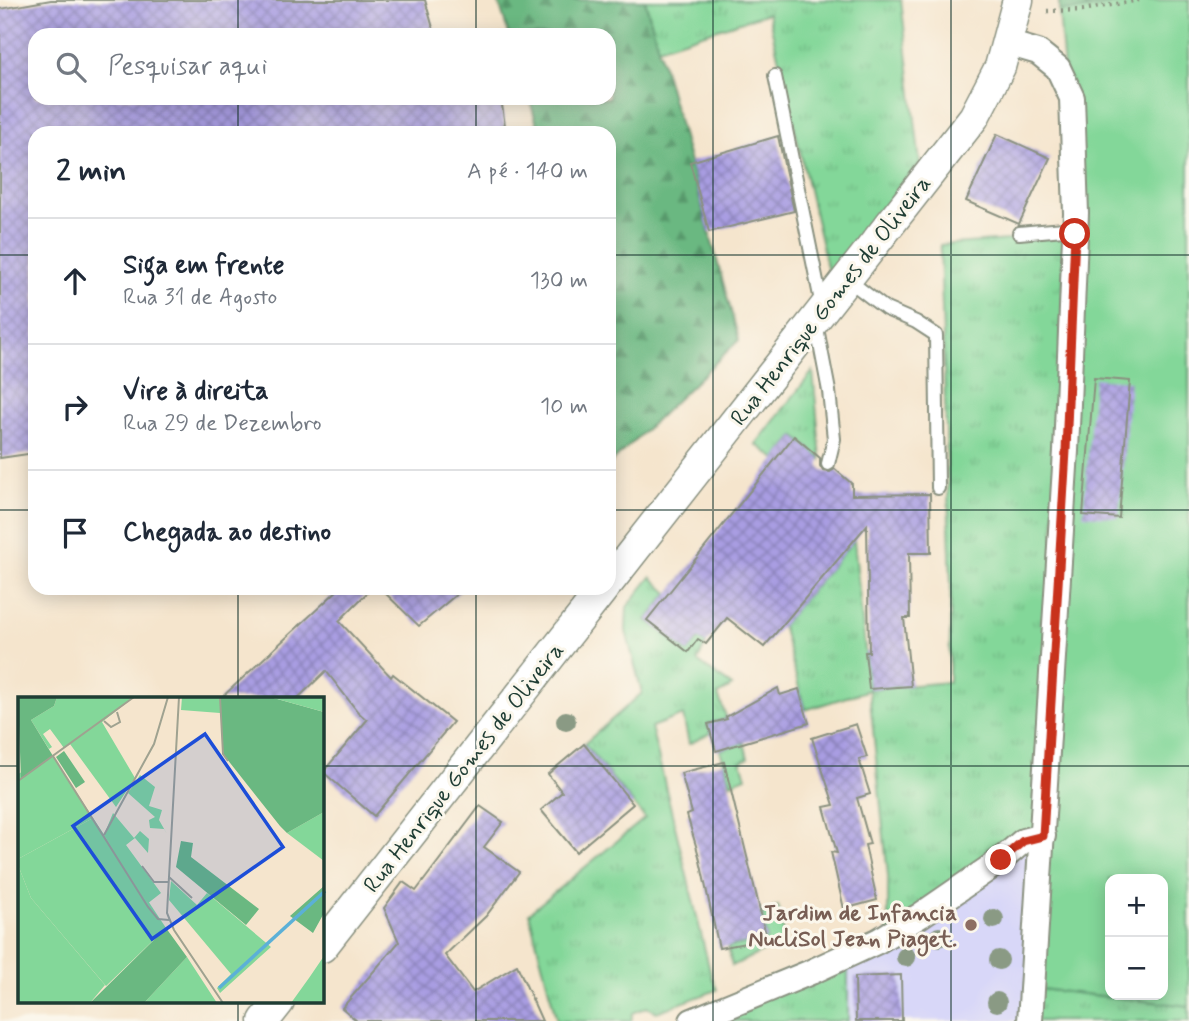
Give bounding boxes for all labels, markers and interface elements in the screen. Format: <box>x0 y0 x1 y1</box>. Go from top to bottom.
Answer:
search box <box>28 28 616 105</box>
icon: search <box>52 48 90 86</box>
text: Pesquisar aqui <box>108 50 267 84</box>
text: 2 min <box>56 152 126 191</box>
text: A pé · 140 m <box>467 157 588 187</box>
street label: Rua Henrique Gomes de Oliveira <box>724 170 939 432</box>
route start <box>1059 218 1090 249</box>
text: Siga em frente <box>123 249 284 283</box>
icon: ahead <box>56 262 94 300</box>
text: 130 m <box>530 266 588 296</box>
text: Rua 31 de Agosto <box>123 283 277 313</box>
text: Vire à direita <box>123 375 269 409</box>
icon: right <box>56 388 94 426</box>
text: 10 m <box>540 392 588 422</box>
text: Rua 29 de Dezembro <box>123 409 322 439</box>
icon: arrive <box>56 514 94 552</box>
text: Chegada ao destino <box>123 516 331 550</box>
street label: Rua Henrique Gomes de Oliveira <box>357 637 572 899</box>
inset map <box>18 697 324 1004</box>
route end <box>985 844 1016 875</box>
map controls <box>1105 874 1168 1000</box>
button: + <box>1105 874 1168 937</box>
place label: Jardim de Infancia NucliSol Jean Piaget. <box>748 899 957 957</box>
marker: Jardim de Infancia NucliSol Jean Piaget. <box>963 917 979 933</box>
button: − <box>1105 937 1168 1000</box>

